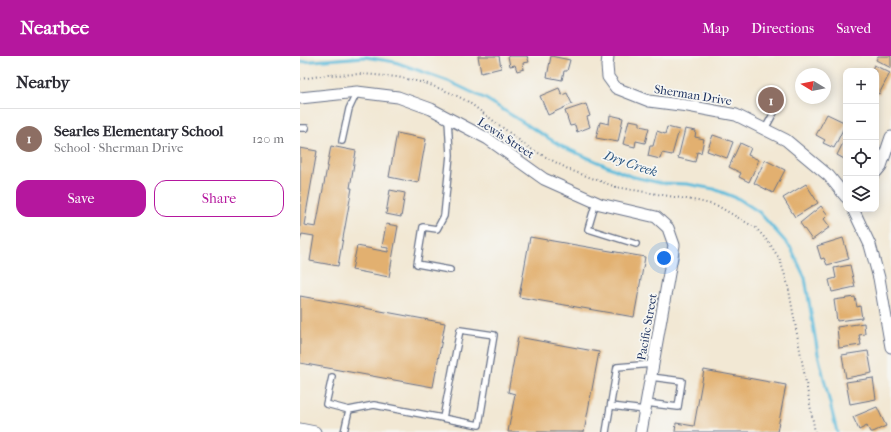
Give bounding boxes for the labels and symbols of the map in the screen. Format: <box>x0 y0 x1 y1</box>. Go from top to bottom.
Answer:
north arrow <box>795 68 831 104</box>
street label: Sherman Drive <box>653 82 733 108</box>
pin: 1 <box>758 85 784 115</box>
street label: Lewis Street <box>475 115 537 162</box>
water label: Dry Creek <box>601 147 660 180</box>
your location <box>654 248 674 268</box>
street label: Pacific Street <box>634 292 660 362</box>

